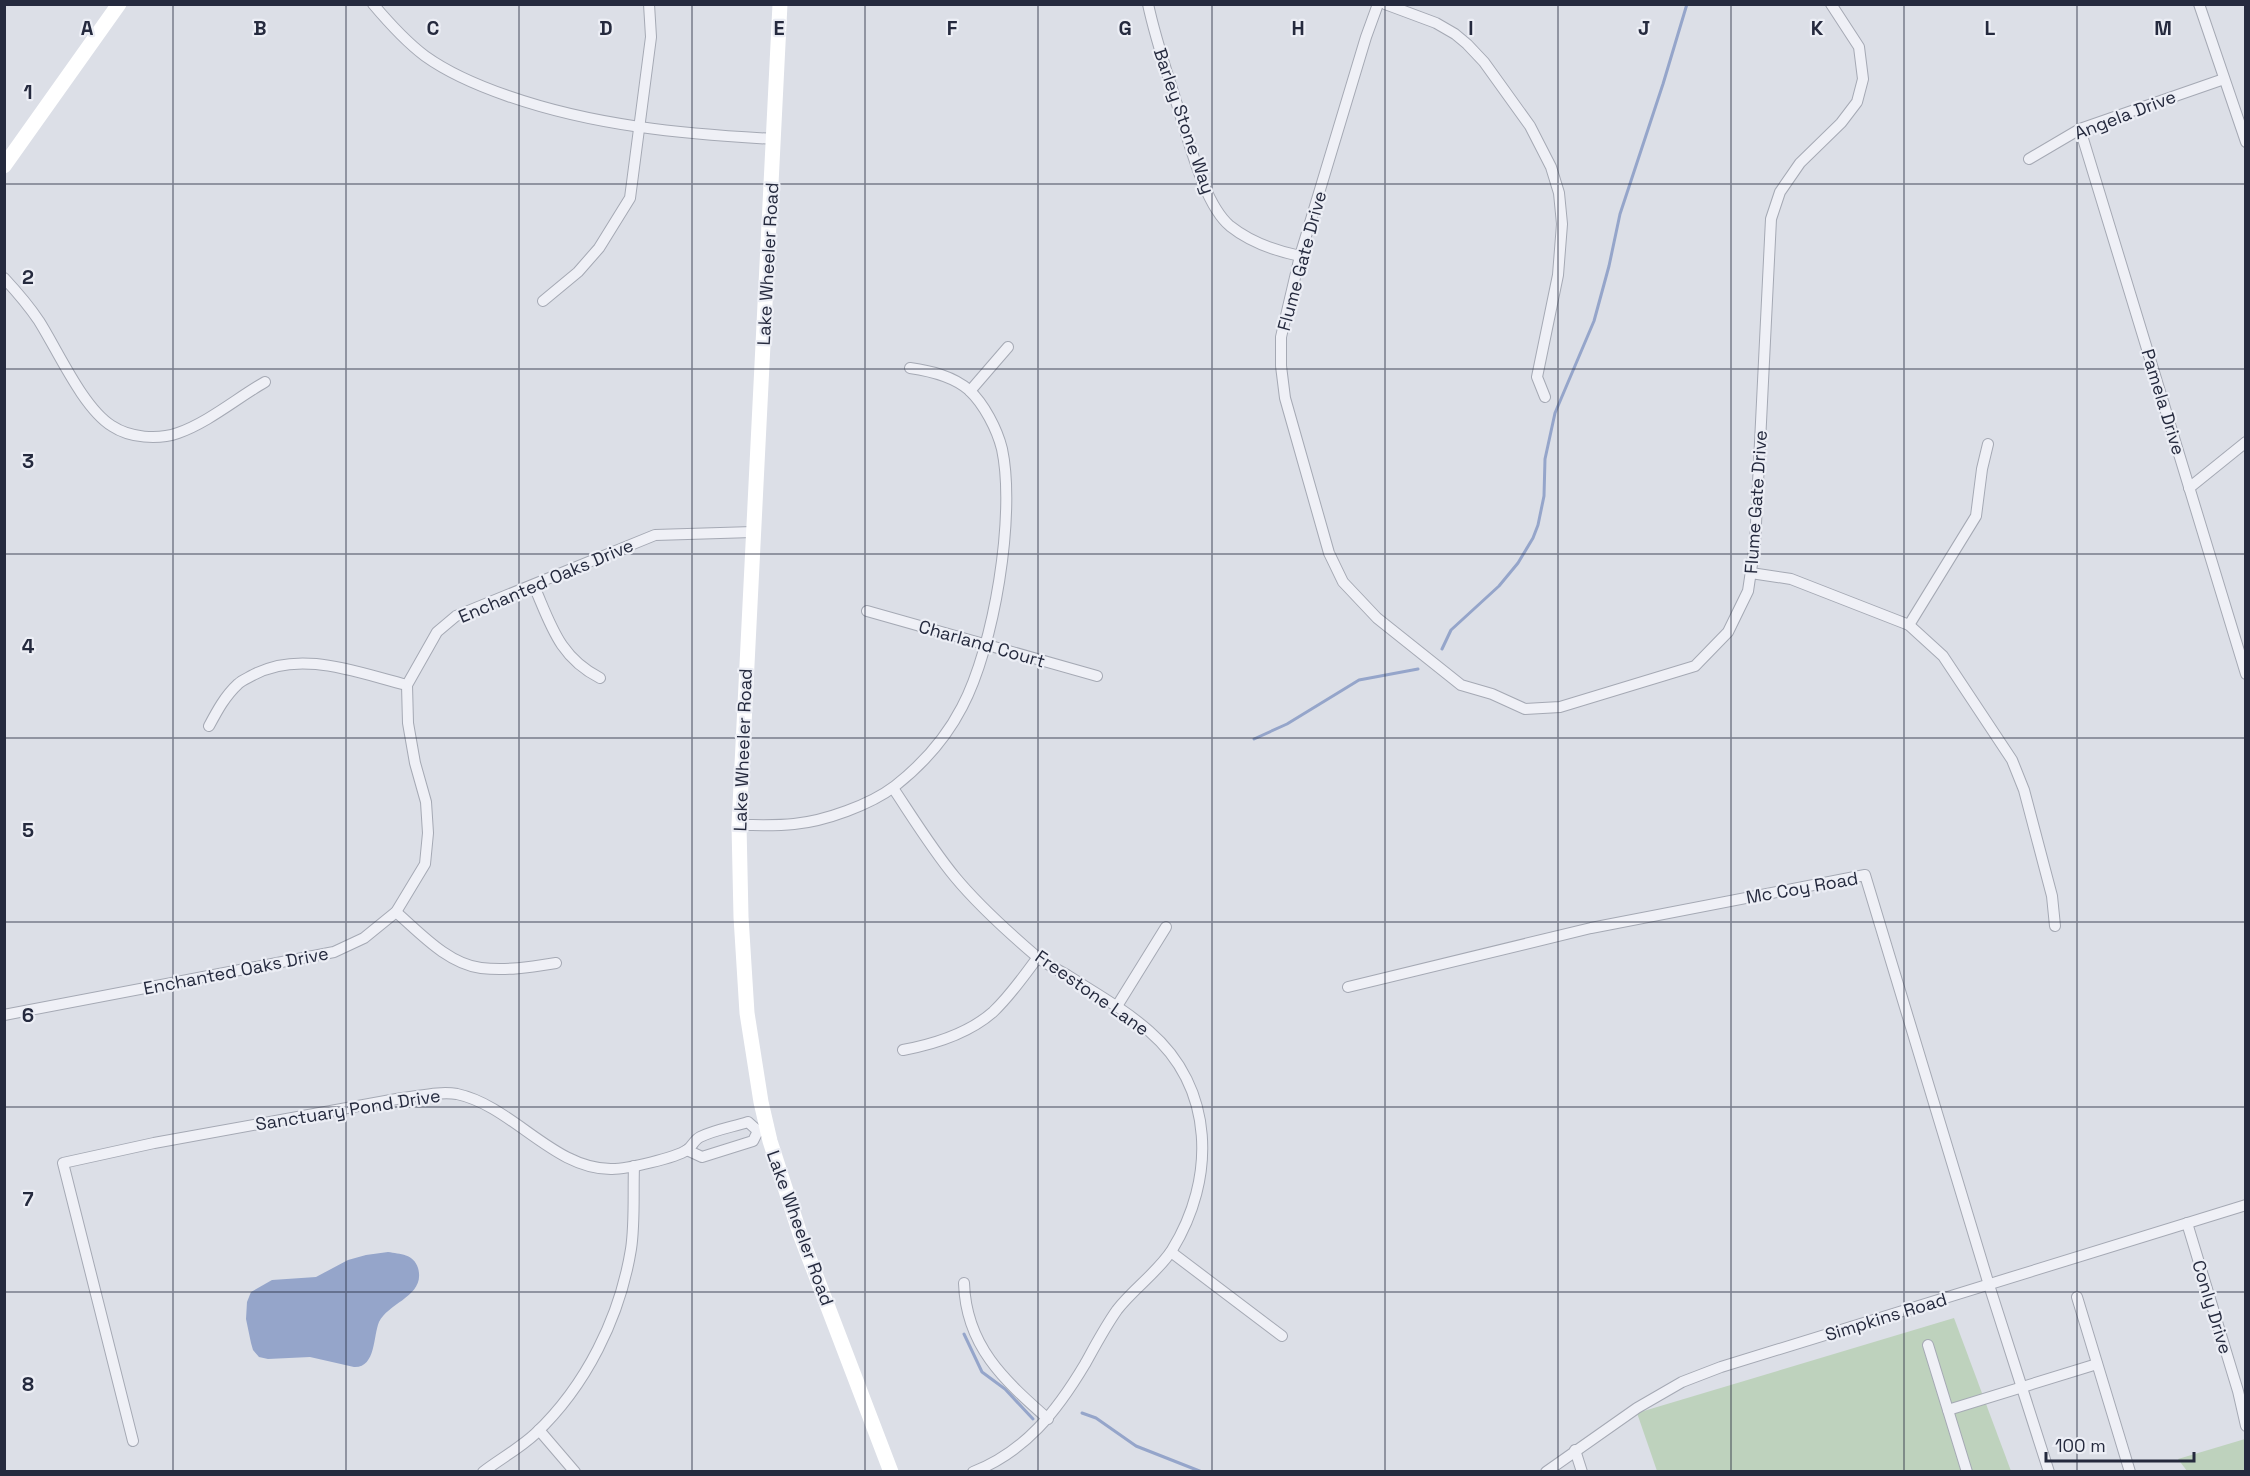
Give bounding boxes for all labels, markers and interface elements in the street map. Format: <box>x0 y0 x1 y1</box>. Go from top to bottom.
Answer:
text: A <box>81 15 94 41</box>
text: B <box>253 15 267 41</box>
text: C <box>427 15 440 41</box>
text: D <box>599 15 613 41</box>
text: E <box>773 15 785 41</box>
text: F <box>947 15 958 41</box>
text: G <box>1118 15 1132 41</box>
text: H <box>1291 15 1305 41</box>
text: I <box>1468 15 1474 41</box>
text: J <box>1638 15 1650 41</box>
text: K <box>1811 15 1824 41</box>
text: L <box>1985 15 1996 41</box>
text: M <box>2154 15 2172 41</box>
street label: Barley Stone Way <box>1149 45 1220 197</box>
text: 1 <box>23 79 33 105</box>
street label: Angela Drive <box>2071 85 2179 144</box>
street label: Lake Wheeler Road <box>752 182 783 346</box>
street label: Flume Gate Drive <box>1272 188 1331 333</box>
text: 2 <box>22 264 34 290</box>
street label: Pamela Drive <box>2136 346 2190 458</box>
street label: Flume Gate Drive <box>1739 429 1772 575</box>
text: 3 <box>22 448 34 474</box>
street label: Enchanted Oaks Drive <box>455 533 637 628</box>
street label: Charland Court <box>916 614 1048 673</box>
text: 4 <box>22 633 35 659</box>
street label: Lake Wheeler Road <box>728 668 757 832</box>
text: 5 <box>22 817 34 843</box>
street label: Mc Coy Road <box>1744 866 1860 909</box>
street label: Enchanted Oaks Drive <box>141 941 330 1000</box>
street label: Freestone Lane <box>1031 945 1154 1040</box>
text: 6 <box>22 1002 34 1028</box>
street label: Sanctuary Pond Drive <box>254 1084 442 1135</box>
street label: Lake Wheeler Road <box>762 1147 839 1308</box>
text: 7 <box>22 1186 34 1212</box>
street label: Conly Drive <box>2187 1257 2238 1357</box>
street label: Simpkins Road <box>1822 1287 1949 1346</box>
text: 8 <box>22 1371 34 1397</box>
scale bar <box>2046 1425 2194 1463</box>
text: 100 m <box>2055 1434 2106 1457</box>

